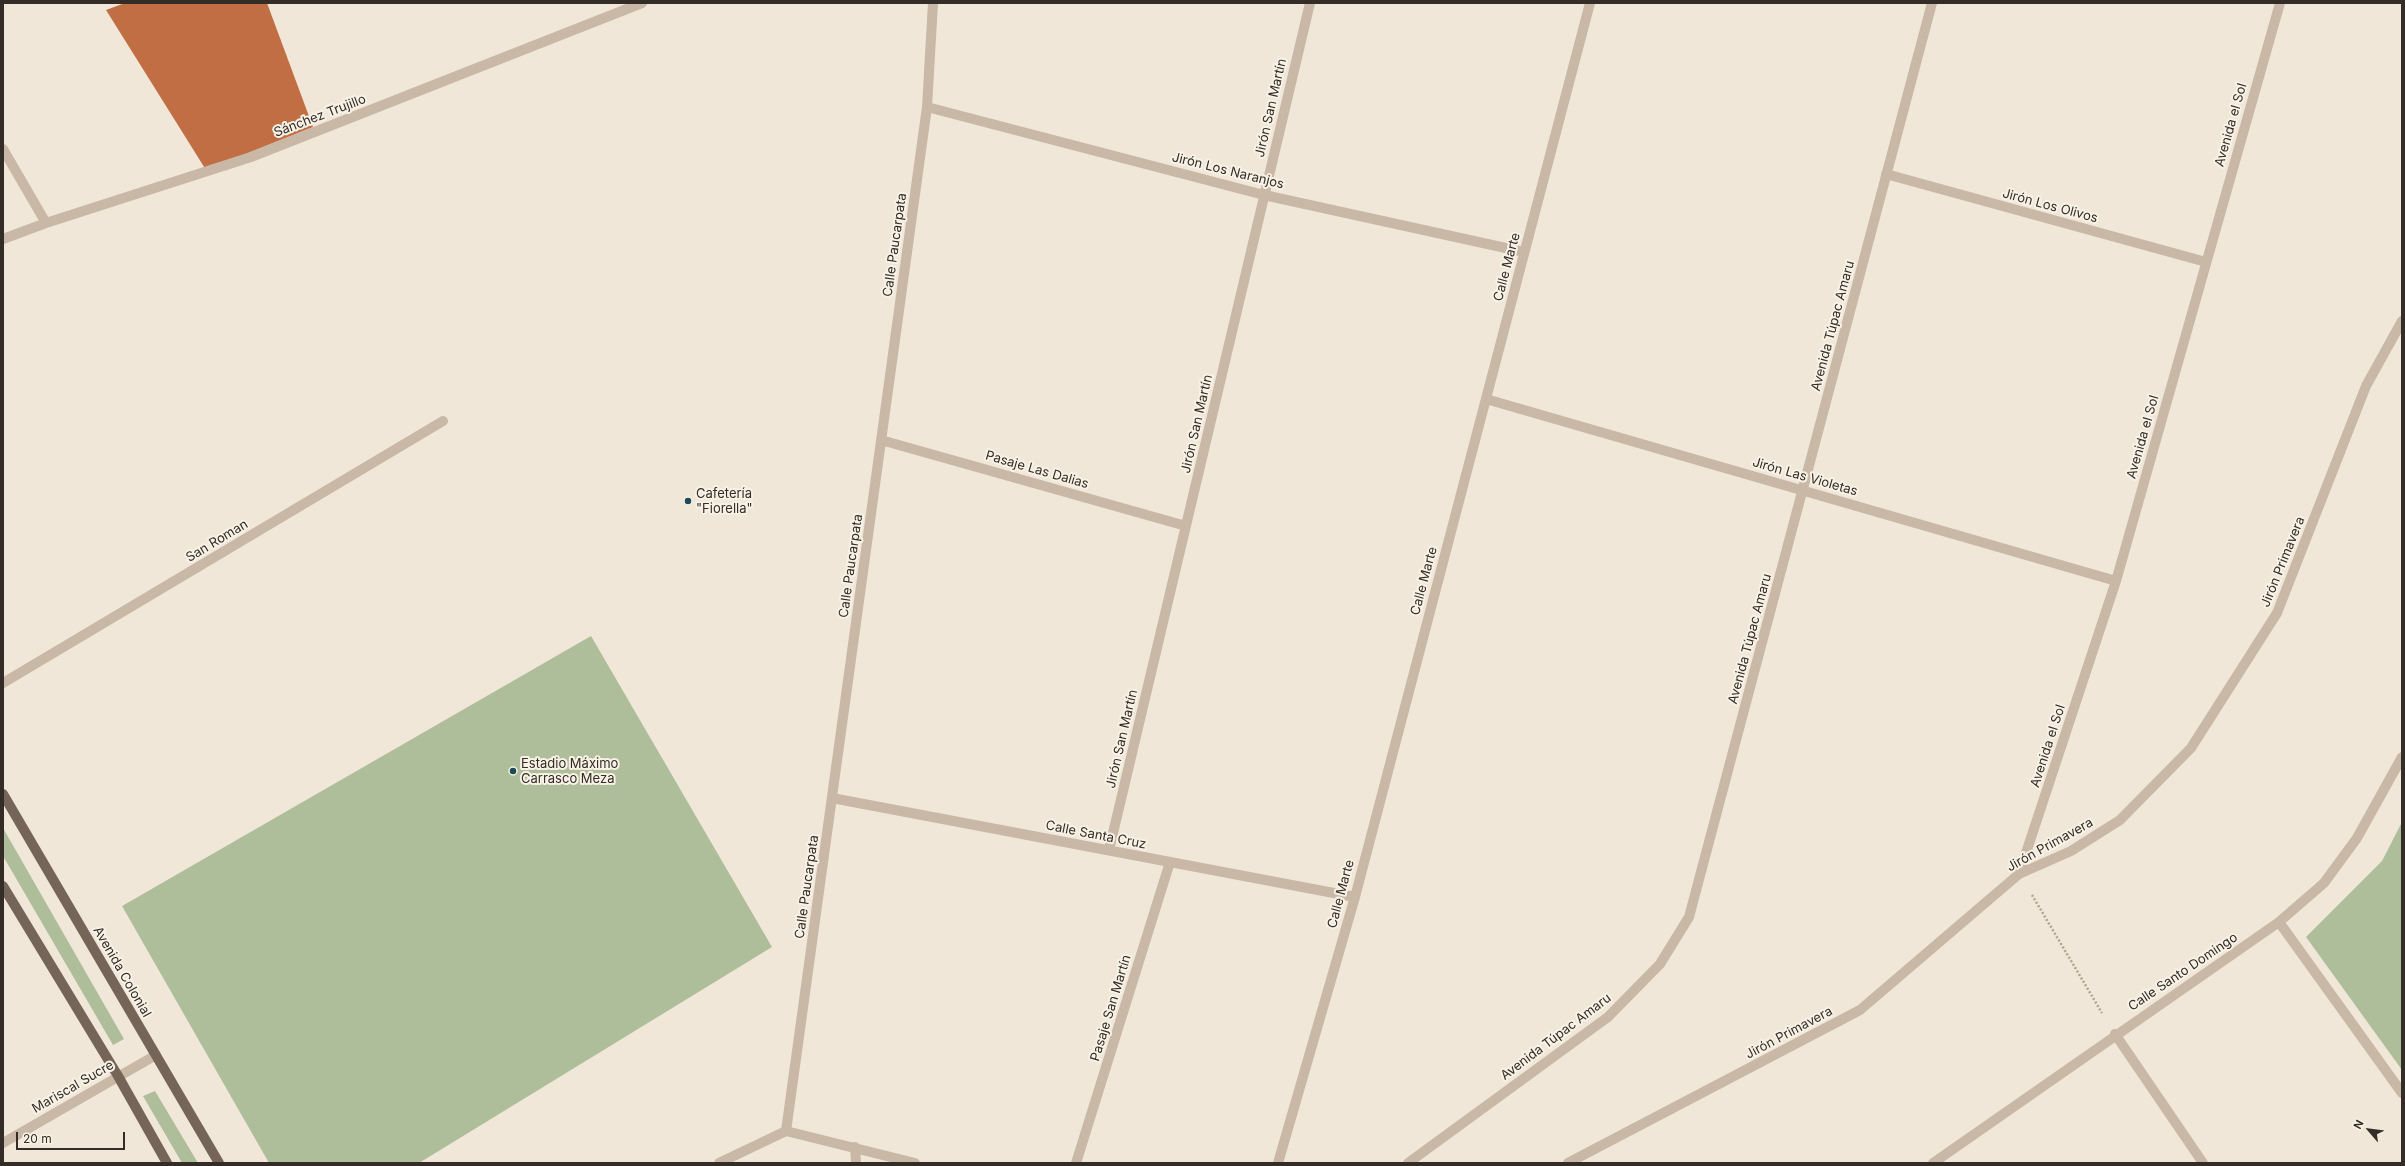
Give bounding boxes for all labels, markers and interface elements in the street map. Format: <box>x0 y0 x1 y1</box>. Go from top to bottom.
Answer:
street label: Jirón San Martín <box>1252 57 1290 159</box>
street label: Avenida el Sol <box>2212 81 2250 169</box>
street label: Sánchez Trujillo <box>272 91 368 141</box>
street label: Jirón Los Naranjos <box>1170 150 1286 192</box>
street label: Jirón Los Olivos <box>2001 186 2099 226</box>
street label: Calle Paucarpata <box>880 192 910 298</box>
street label: Calle Marte <box>1490 231 1524 303</box>
street label: Avenida Túpac Amaru <box>1808 259 1858 393</box>
street label: Jirón San Martín <box>1178 373 1216 475</box>
street label: Avenida el Sol <box>2124 393 2162 481</box>
street label: Pasaje Las Dalias <box>984 448 1090 492</box>
street label: Jirón Las Violetas <box>1751 455 1859 499</box>
place label: Cafetería "Fiorella" <box>696 486 753 517</box>
marker: Cafetería "Fiorella" <box>683 496 693 506</box>
street label: Calle Paucarpata <box>836 513 866 619</box>
street label: Jirón Primavera <box>2258 514 2308 610</box>
street label: San Roman <box>183 516 251 566</box>
street label: Calle Marte <box>1407 545 1441 617</box>
street label: Avenida Túpac Amaru <box>1725 572 1775 706</box>
street label: Jirón San Martín <box>1103 688 1141 790</box>
street label: Avenida el Sol <box>2027 703 2069 789</box>
place label: Estadio Máximo Carrasco Meza <box>521 756 618 787</box>
marker: Estadio Máximo Carrasco Meza <box>508 766 518 776</box>
street label: Jirón Primavera <box>2004 815 2096 875</box>
street label: Calle Santa Cruz <box>1044 818 1148 852</box>
street label: Calle Paucarpata <box>792 834 822 940</box>
street label: Calle Marte <box>1324 858 1358 930</box>
street label: Avenida Colonial <box>90 924 154 1020</box>
street label: Calle Santo Domingo <box>2125 930 2241 1014</box>
street label: Pasaje San Martín <box>1087 953 1135 1063</box>
street label: Avenida Túpac Amaru <box>1498 990 1614 1084</box>
street label: Jirón Primavera <box>1743 1004 1835 1062</box>
street label: Mariscal Sucre <box>29 1057 117 1117</box>
north arrow <box>2349 1110 2389 1150</box>
text: N <box>2350 1117 2367 1131</box>
scale bar <box>18 1124 127 1150</box>
text: 20 m <box>23 1131 52 1146</box>

